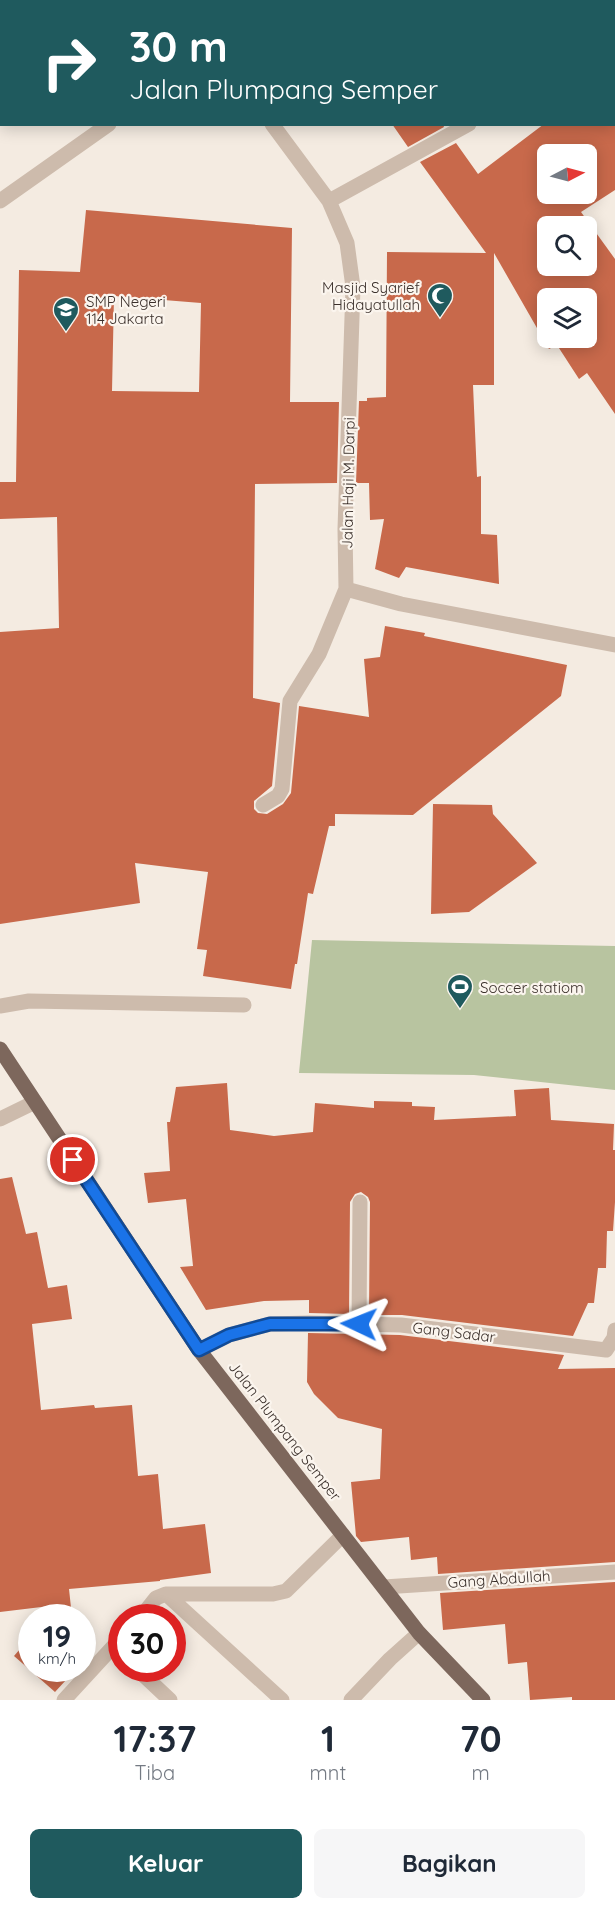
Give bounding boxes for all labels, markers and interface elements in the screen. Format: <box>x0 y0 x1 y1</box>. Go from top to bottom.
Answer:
text: 30 m <box>129 20 228 73</box>
icon: right <box>30 24 108 102</box>
text: Jalan Plumpang Semper <box>129 72 438 106</box>
north arrow <box>537 144 597 204</box>
map controls <box>537 144 597 348</box>
button: search <box>537 216 597 276</box>
place label: Masjid Syarief Hidayatullah <box>322 278 421 314</box>
mosque icon: Masjid Syarief Hidayatullah <box>425 281 455 319</box>
button: layers <box>537 288 597 348</box>
place label: SMP Negeri 114 Jakarta <box>86 292 166 328</box>
school or university icon: SMP Negeri 114 Jakarta <box>51 295 81 333</box>
street label: Jalan Haji M. Darpi <box>337 417 359 549</box>
sports icon: Soccer statiom <box>445 972 475 1010</box>
place label: Soccer statiom <box>480 978 584 997</box>
pin <box>47 1134 98 1185</box>
icon: arrive <box>56 1143 89 1176</box>
position arrow <box>327 1292 391 1356</box>
street label: Gang Sadar <box>411 1317 497 1347</box>
street label: Jalan Plumpang Semper <box>225 1357 345 1505</box>
street label: Gang Abdullah <box>447 1566 551 1592</box>
speed limit sign: 30 <box>108 1604 186 1682</box>
text: 19 <box>43 1617 71 1655</box>
text: km/h <box>38 1649 76 1668</box>
text: 17:37 <box>113 1716 196 1761</box>
text: 1 <box>321 1716 335 1761</box>
text: 70 <box>460 1716 502 1761</box>
text: Tiba <box>135 1760 175 1785</box>
text: mnt <box>310 1760 346 1785</box>
text: m <box>471 1760 490 1785</box>
button: Keluar <box>30 1829 302 1898</box>
button: Bagikan <box>314 1829 585 1898</box>

